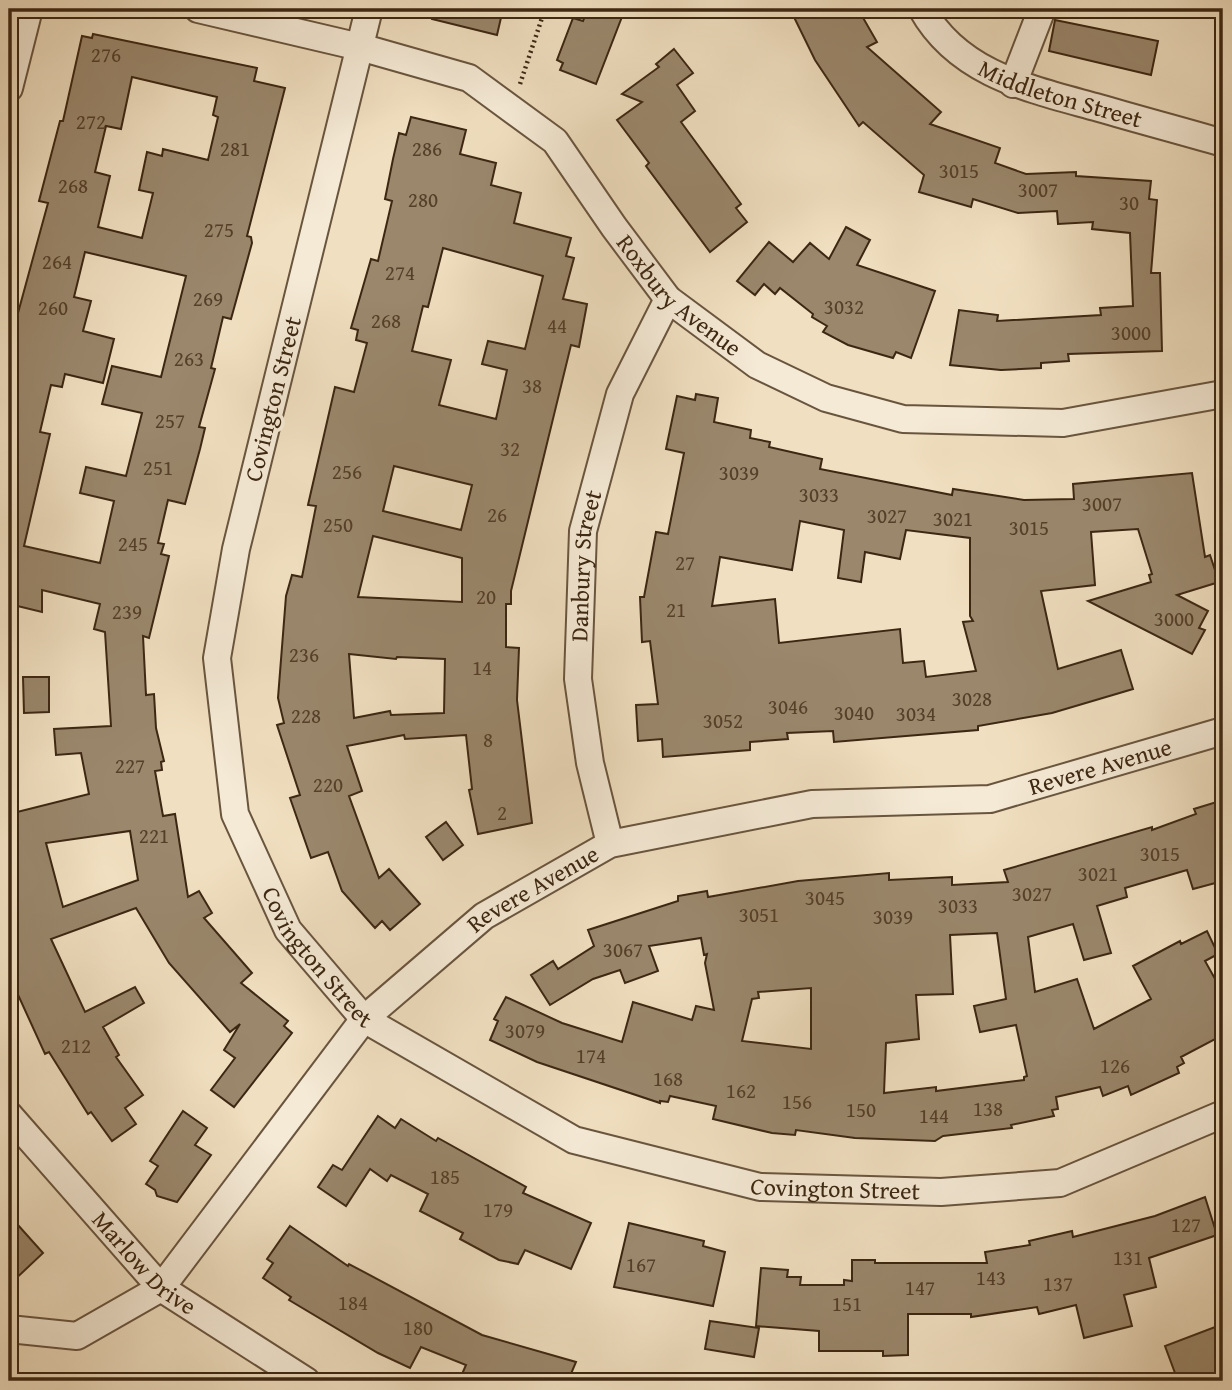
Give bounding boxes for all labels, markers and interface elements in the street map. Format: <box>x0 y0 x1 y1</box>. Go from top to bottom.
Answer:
house number: 276 <box>91 39 121 70</box>
street label: Middleton Street <box>972 51 1147 137</box>
house number: 272 <box>76 106 106 137</box>
house number: 281 <box>220 133 250 164</box>
house number: 286 <box>412 133 442 164</box>
house number: 3015 <box>939 155 979 186</box>
house number: 268 <box>58 170 88 201</box>
house number: 3007 <box>1018 174 1058 205</box>
house number: 280 <box>408 184 438 215</box>
house number: 30 <box>1119 187 1139 218</box>
house number: 275 <box>204 214 234 245</box>
street label: Roxbury Avenue <box>608 227 749 365</box>
house number: 264 <box>42 246 72 277</box>
house number: 274 <box>385 257 415 288</box>
house number: 269 <box>193 283 223 314</box>
house number: 3032 <box>824 291 864 322</box>
house number: 260 <box>38 292 68 323</box>
house number: 268 <box>371 305 401 336</box>
house number: 44 <box>547 310 567 341</box>
street label: Covington Street <box>235 312 310 485</box>
house number: 3000 <box>1111 317 1151 348</box>
house number: 263 <box>174 343 204 374</box>
house number: 38 <box>522 370 542 401</box>
house number: 257 <box>155 405 185 436</box>
house number: 32 <box>500 433 520 464</box>
house number: 251 <box>143 452 173 483</box>
house number: 256 <box>332 456 362 487</box>
house number: 3039 <box>719 457 759 488</box>
house number: 3033 <box>799 479 839 510</box>
street label: Danbury Street <box>561 485 610 642</box>
house number: 3007 <box>1082 488 1122 519</box>
house number: 26 <box>487 499 507 530</box>
house number: 3027 <box>867 500 907 531</box>
house number: 3021 <box>933 503 973 534</box>
house number: 250 <box>323 509 353 540</box>
house number: 3015 <box>1009 512 1049 543</box>
house number: 245 <box>118 528 148 559</box>
house number: 27 <box>675 547 695 578</box>
house number: 20 <box>476 581 496 612</box>
house number: 21 <box>666 594 686 625</box>
house number: 239 <box>112 596 142 627</box>
house number: 3000 <box>1154 603 1194 634</box>
house number: 236 <box>289 639 319 670</box>
house number: 14 <box>472 652 492 683</box>
house number: 3028 <box>952 683 992 714</box>
house number: 3046 <box>768 691 808 722</box>
house number: 3040 <box>834 697 874 728</box>
house number: 3034 <box>896 698 936 729</box>
house number: 228 <box>291 700 321 731</box>
house number: 3052 <box>703 705 743 736</box>
house number: 8 <box>483 724 493 755</box>
street label: Revere Avenue <box>1024 729 1176 804</box>
house number: 227 <box>115 750 145 781</box>
house number: 220 <box>313 769 343 800</box>
house number: 2 <box>497 797 507 828</box>
house number: 221 <box>139 820 169 851</box>
street label: Revere Avenue <box>459 836 605 941</box>
house number: 3015 <box>1140 838 1180 869</box>
house number: 3021 <box>1078 858 1118 889</box>
house number: 3027 <box>1012 878 1052 909</box>
street label: Covington Street <box>253 881 379 1037</box>
house number: 3045 <box>805 882 845 913</box>
house number: 3033 <box>938 890 978 921</box>
house number: 3051 <box>739 899 779 930</box>
house number: 3039 <box>873 901 913 932</box>
house number: 3067 <box>603 934 643 965</box>
house number: 3079 <box>505 1015 545 1046</box>
house number: 212 <box>61 1030 91 1061</box>
house number: 174 <box>576 1040 606 1071</box>
house number: 126 <box>1100 1050 1130 1081</box>
house number: 168 <box>653 1063 683 1094</box>
house number: 162 <box>726 1075 756 1106</box>
house number: 156 <box>782 1086 812 1117</box>
house number: 138 <box>973 1093 1003 1124</box>
house number: 150 <box>846 1094 876 1125</box>
house number: 144 <box>919 1100 949 1131</box>
house number: 185 <box>430 1161 460 1192</box>
street label: Covington Street <box>747 1167 921 1208</box>
house number: 179 <box>483 1194 513 1225</box>
street label: Marlow Drive <box>84 1203 203 1323</box>
house number: 127 <box>1171 1209 1201 1240</box>
house number: 131 <box>1113 1242 1143 1273</box>
house number: 167 <box>626 1249 656 1280</box>
house number: 143 <box>976 1262 1006 1293</box>
house number: 137 <box>1043 1268 1073 1299</box>
house number: 147 <box>905 1272 935 1303</box>
house number: 184 <box>338 1287 368 1318</box>
house number: 151 <box>832 1288 862 1319</box>
house number: 180 <box>403 1312 433 1343</box>

